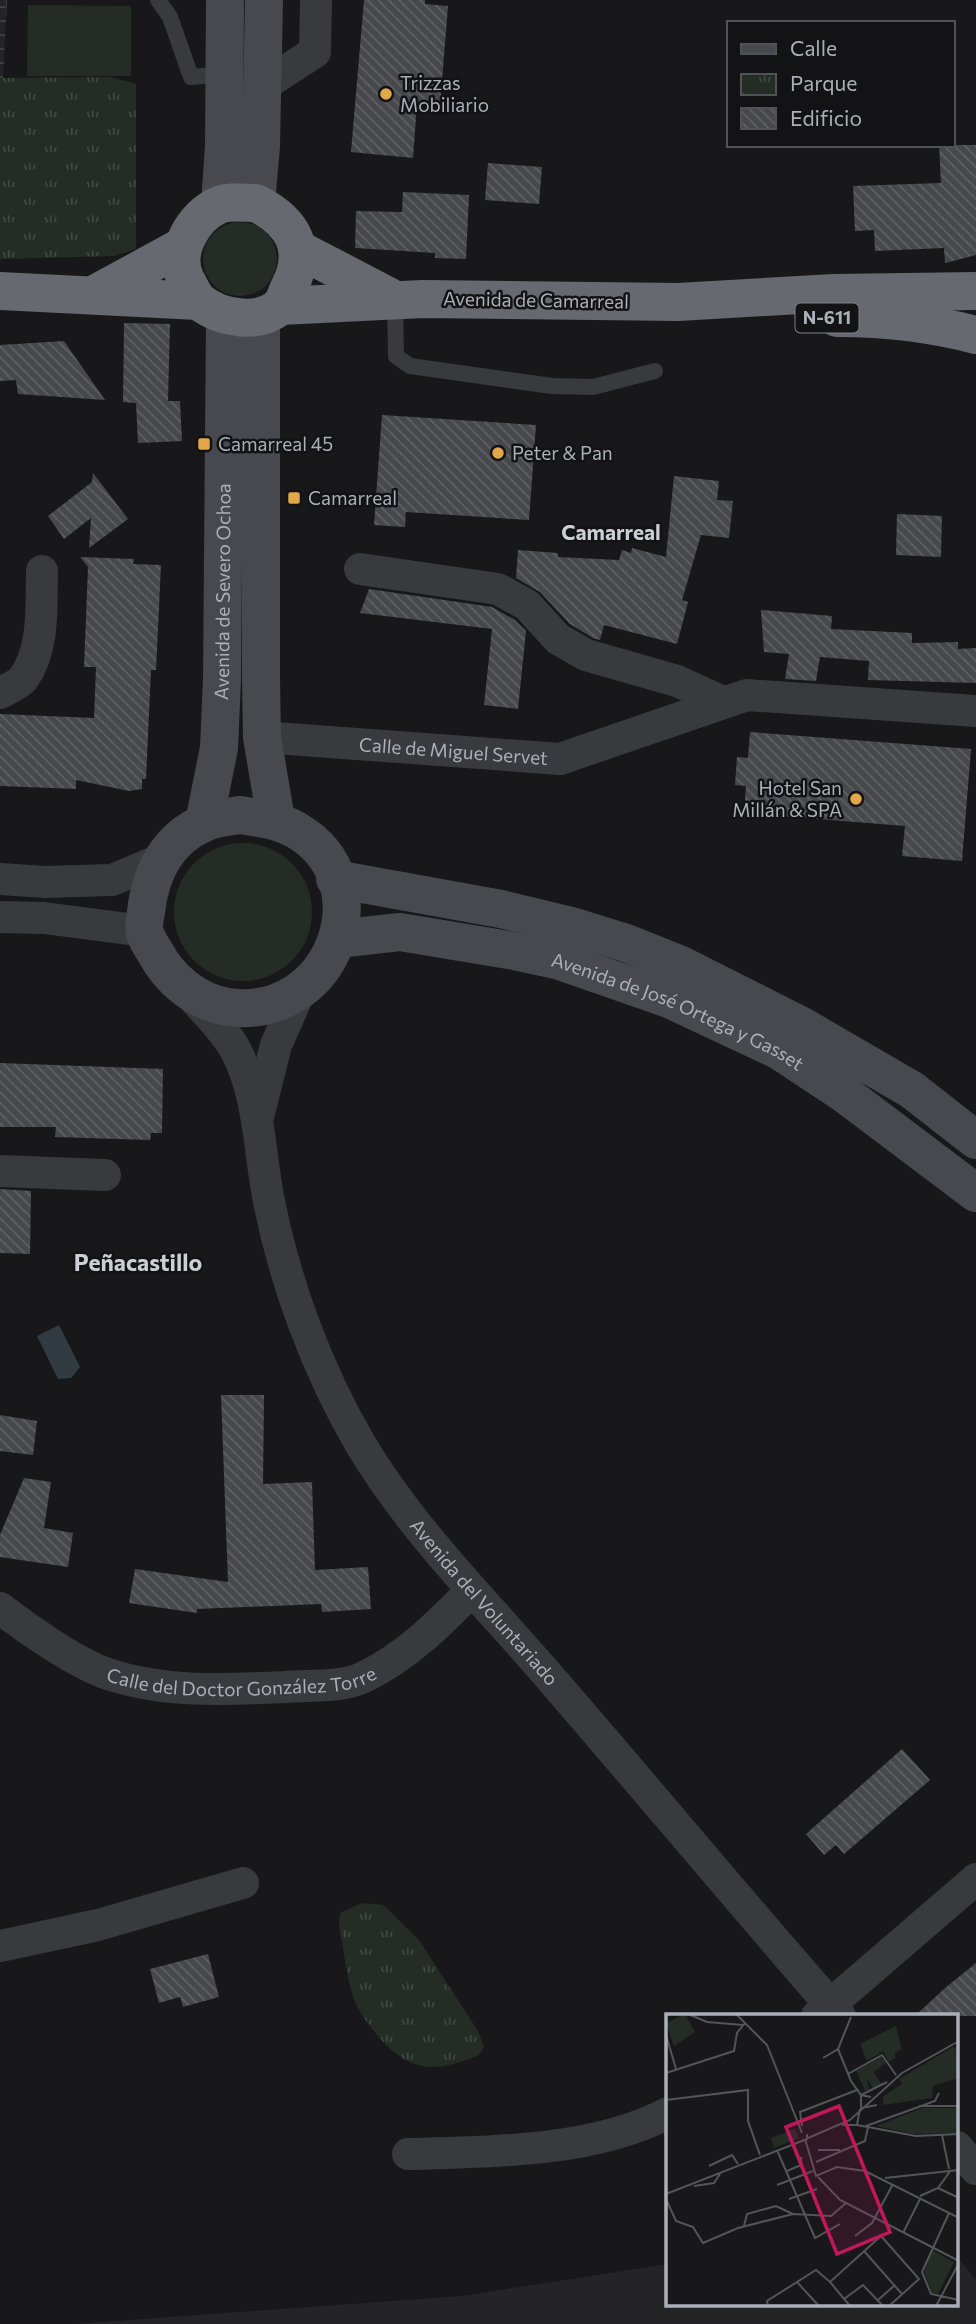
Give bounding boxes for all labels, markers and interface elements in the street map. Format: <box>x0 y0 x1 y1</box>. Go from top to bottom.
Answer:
legend <box>727 21 955 147</box>
text: Calle <box>790 35 837 60</box>
text: Parque <box>790 70 857 95</box>
place label: Trizzas Mobiliario <box>400 71 489 116</box>
marker: Trizzas Mobiliario <box>378 86 394 102</box>
text: Edificio <box>790 105 862 130</box>
street label: Avenida de Camarreal <box>443 286 629 313</box>
road number: N-611 <box>796 304 858 332</box>
place label: Camarreal 45 <box>218 432 333 455</box>
marker: Camarreal 45 <box>196 436 212 452</box>
place label: Peter & Pan <box>512 441 613 464</box>
marker: Peter & Pan <box>490 445 506 461</box>
street label: Avenida de Severo Ochoa <box>209 483 235 700</box>
place label: Camarreal <box>308 486 397 509</box>
marker: Camarreal <box>286 490 302 506</box>
district label: Camarreal <box>561 519 661 544</box>
street label: Calle de Miguel Servet <box>358 732 549 769</box>
place label: Hotel San Millán & SPA <box>732 776 842 821</box>
marker: Hotel San Millán & SPA <box>848 791 864 807</box>
street label: Avenida de José Ortega y Gasset <box>549 947 809 1075</box>
district label: Peñacastillo <box>74 1248 202 1276</box>
street label: Avenida del Voluntariado <box>406 1514 563 1690</box>
street label: Calle del Doctor González Torre <box>104 1661 380 1700</box>
inset map <box>666 2014 958 2306</box>

